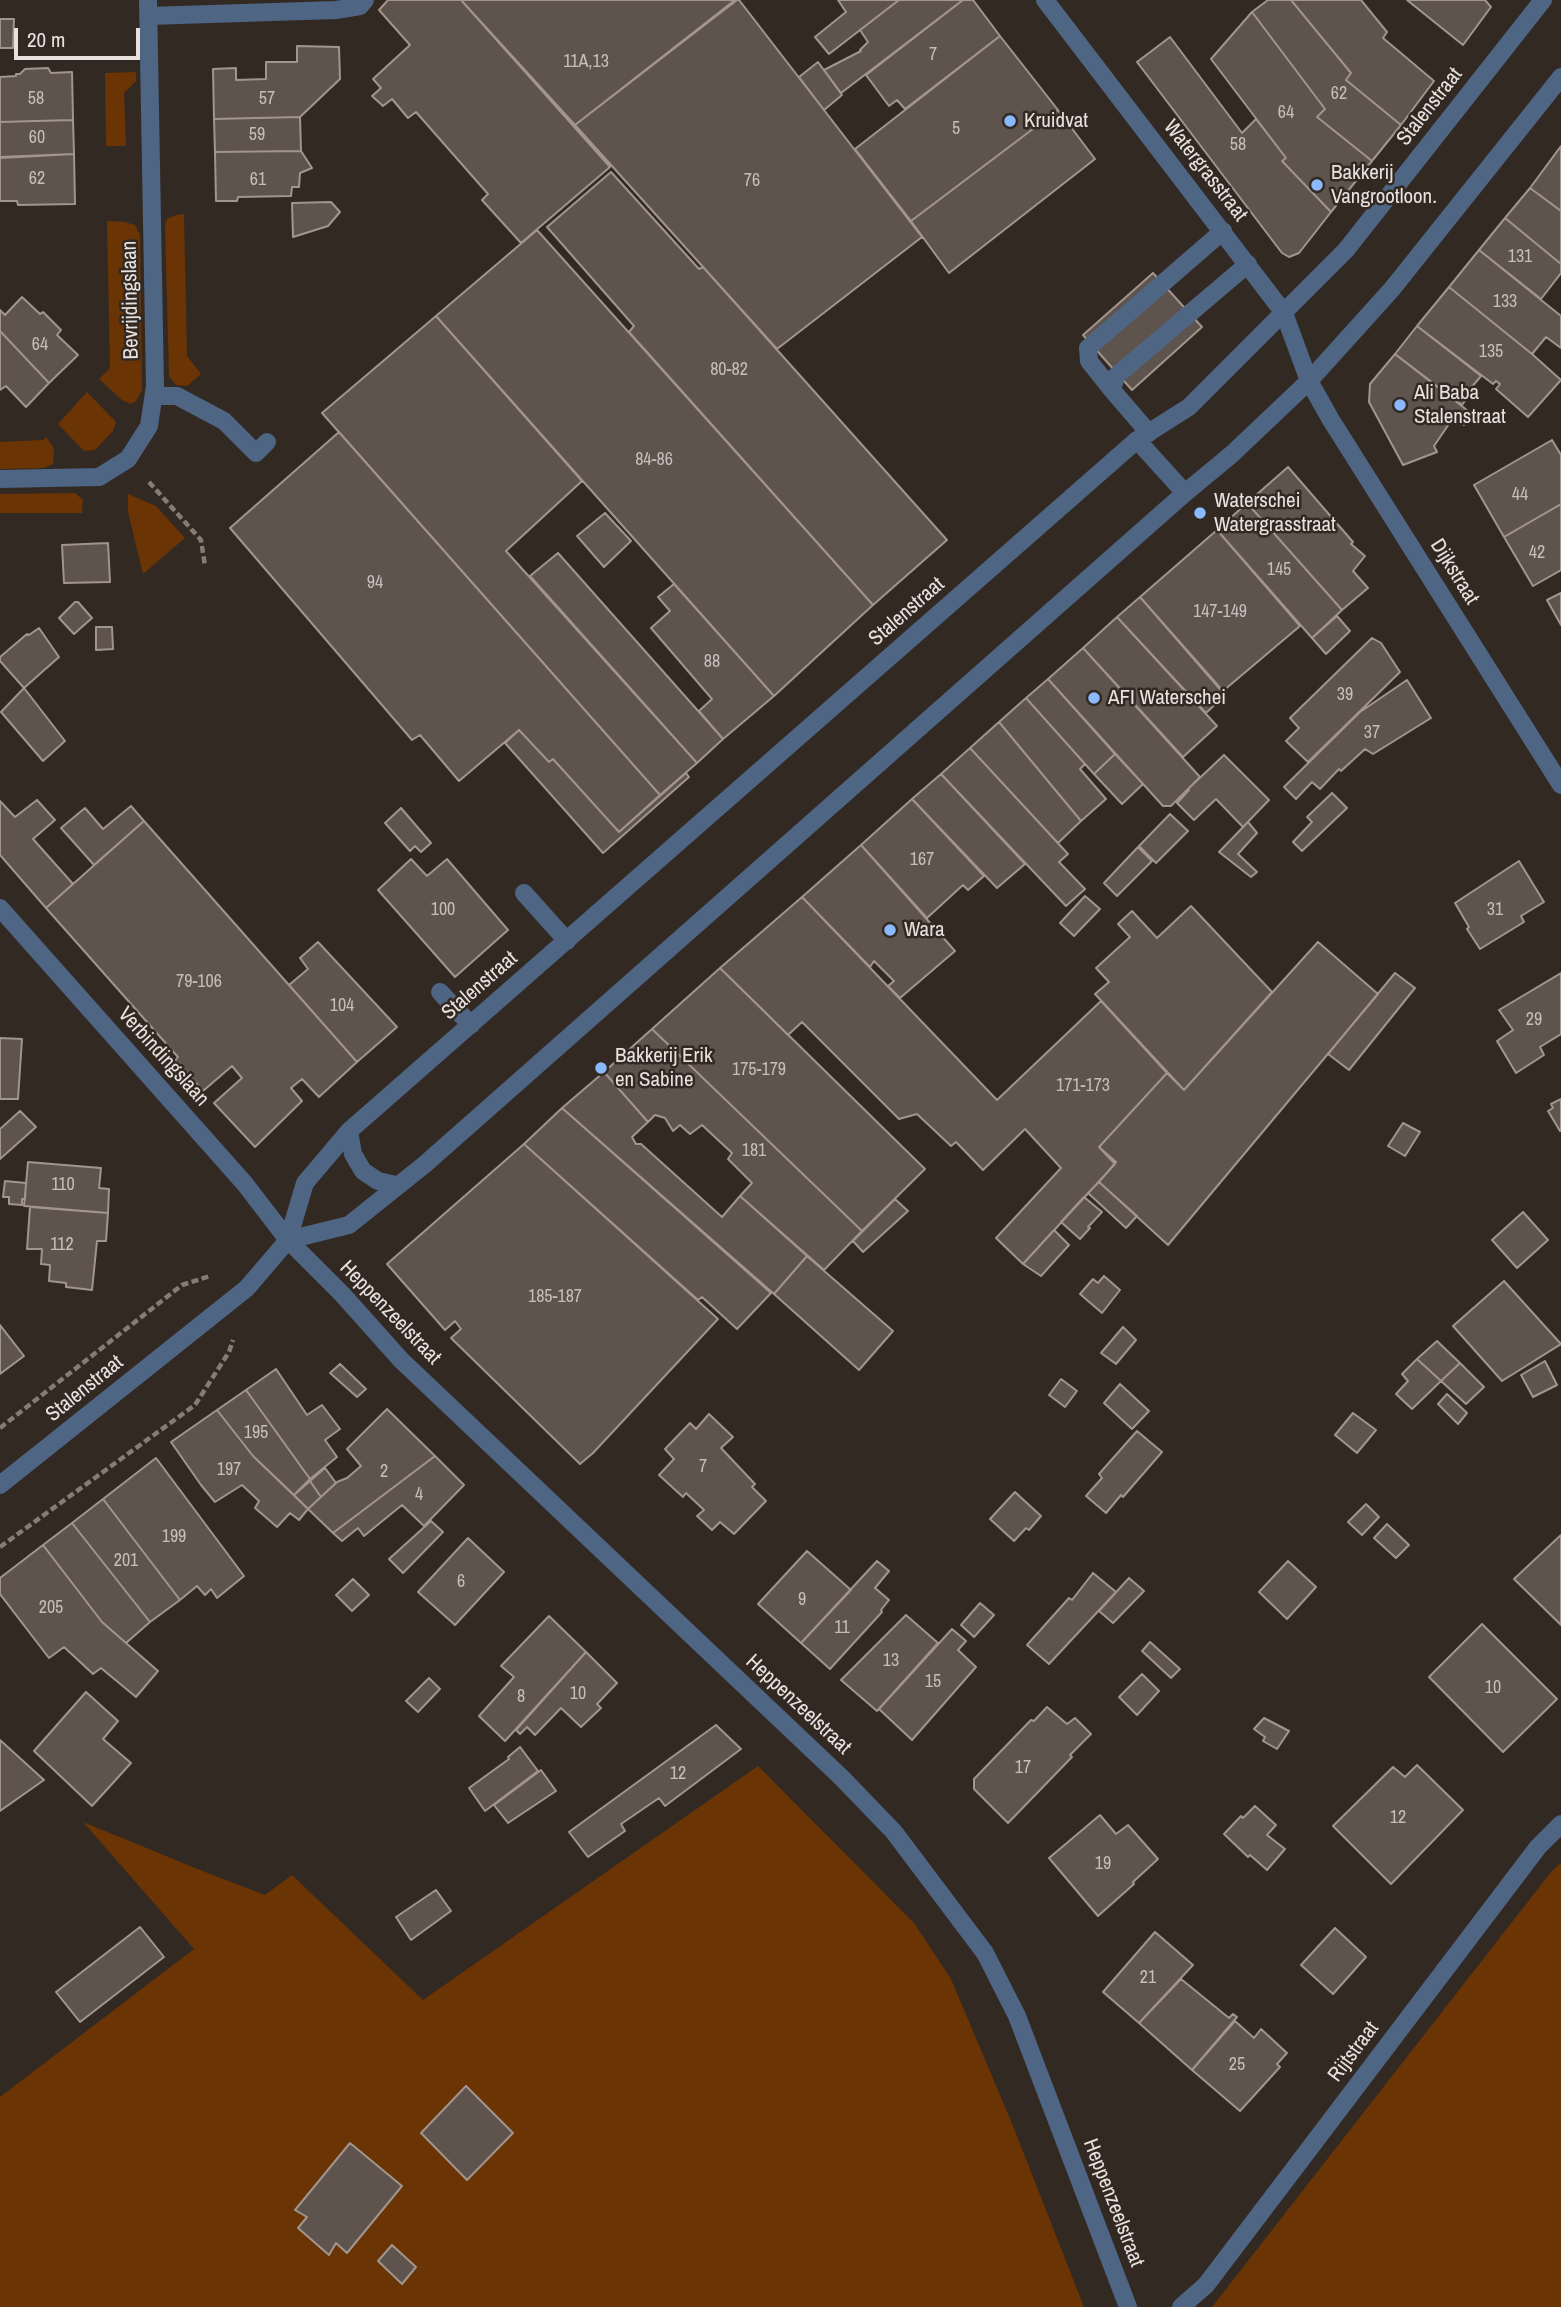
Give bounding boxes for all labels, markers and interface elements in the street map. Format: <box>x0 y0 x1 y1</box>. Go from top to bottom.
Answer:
scale bar <box>18 14 144 58</box>
text: 20 m <box>27 25 65 54</box>
house number: 7 <box>929 44 937 66</box>
house number: 11A,13 <box>563 51 609 73</box>
street label: Stalenstraat <box>1392 63 1468 151</box>
house number: 62 <box>1331 83 1347 105</box>
house number: 58 <box>28 88 44 110</box>
house number: 57 <box>259 88 275 110</box>
house number: 64 <box>1278 102 1294 124</box>
place label: Kruidvat <box>1024 108 1088 134</box>
marker: Kruidvat <box>1002 113 1018 129</box>
street label: Watergrasstraat <box>1158 115 1252 227</box>
house number: 5 <box>952 118 960 140</box>
house number: 59 <box>249 124 265 146</box>
house number: 60 <box>29 127 45 149</box>
house number: 58 <box>1230 134 1246 156</box>
place label: Bakkerij Vangrootloon. <box>1331 160 1437 210</box>
house number: 62 <box>29 168 45 190</box>
house number: 61 <box>250 169 266 191</box>
house number: 76 <box>744 170 760 192</box>
marker: Bakkerij Vangrootloon. <box>1309 177 1325 193</box>
street label: Bevrijdingslaan <box>117 240 145 360</box>
house number: 131 <box>1508 246 1532 268</box>
house number: 133 <box>1493 291 1517 313</box>
house number: 64 <box>32 334 48 356</box>
house number: 135 <box>1479 341 1503 363</box>
house number: 80-82 <box>710 359 748 381</box>
place label: Ali Baba Stalenstraat <box>1414 380 1506 430</box>
marker: Ali Baba Stalenstraat <box>1392 397 1408 413</box>
house number: 84-86 <box>635 449 673 471</box>
house number: 44 <box>1512 484 1528 506</box>
place label: Waterschei Watergrasstraat <box>1214 488 1336 538</box>
marker: Waterschei Watergrasstraat <box>1192 505 1208 521</box>
street label: Dijkstraat <box>1424 534 1484 610</box>
house number: 42 <box>1529 542 1545 564</box>
house number: 145 <box>1267 559 1291 581</box>
house number: 94 <box>367 572 383 594</box>
street label: Stalenstraat <box>864 572 950 652</box>
house number: 147-149 <box>1193 601 1247 623</box>
house number: 88 <box>704 651 720 673</box>
house number: 39 <box>1337 684 1353 706</box>
place label: AFI Waterschei <box>1108 685 1226 711</box>
marker: AFI Waterschei <box>1086 690 1102 706</box>
house number: 37 <box>1364 722 1380 744</box>
house number: 167 <box>910 849 934 871</box>
house number: 100 <box>431 899 455 921</box>
house number: 31 <box>1487 899 1503 921</box>
place label: Wara <box>904 917 945 943</box>
marker: Wara <box>882 922 898 938</box>
street label: Stalenstraat <box>437 946 523 1026</box>
house number: 79-106 <box>176 971 222 993</box>
house number: 104 <box>330 995 354 1017</box>
street label: Verbindingslaan <box>112 1002 214 1112</box>
house number: 29 <box>1526 1009 1542 1031</box>
place label: Bakkerij Erik en Sabine <box>615 1043 713 1093</box>
house number: 175-179 <box>732 1059 786 1081</box>
marker: Bakkerij Erik en Sabine <box>593 1060 609 1076</box>
house number: 171-173 <box>1056 1075 1110 1097</box>
house number: 181 <box>742 1140 766 1162</box>
house number: 110 <box>51 1174 75 1196</box>
house number: 112 <box>50 1234 74 1256</box>
street label: Heppenzeelstraat <box>334 1256 446 1370</box>
house number: 185-187 <box>528 1286 582 1308</box>
street label: Stalenstraat <box>41 1350 129 1428</box>
house number: 195 <box>244 1422 268 1444</box>
house number: 7 <box>699 1456 707 1478</box>
house number: 197 <box>217 1459 241 1481</box>
house number: 2 <box>380 1461 388 1483</box>
house number: 4 <box>415 1484 423 1506</box>
house number: 199 <box>162 1526 186 1548</box>
house number: 201 <box>114 1550 138 1572</box>
house number: 6 <box>457 1571 465 1593</box>
house number: 9 <box>798 1589 806 1611</box>
house number: 205 <box>39 1597 63 1619</box>
house number: 11 <box>834 1617 850 1639</box>
street label: Heppenzeelstraat <box>740 1650 856 1760</box>
house number: 13 <box>883 1650 899 1672</box>
house number: 15 <box>925 1671 941 1693</box>
house number: 10 <box>1485 1677 1501 1699</box>
house number: 10 <box>570 1683 586 1705</box>
house number: 8 <box>517 1686 525 1708</box>
house number: 17 <box>1015 1757 1031 1779</box>
house number: 12 <box>670 1763 686 1785</box>
house number: 12 <box>1390 1807 1406 1829</box>
house number: 19 <box>1095 1853 1111 1875</box>
house number: 21 <box>1140 1967 1156 1989</box>
street label: Rijtstraat <box>1323 2017 1385 2087</box>
house number: 25 <box>1229 2054 1245 2076</box>
street label: Heppenzeelstraat <box>1077 2135 1149 2271</box>

